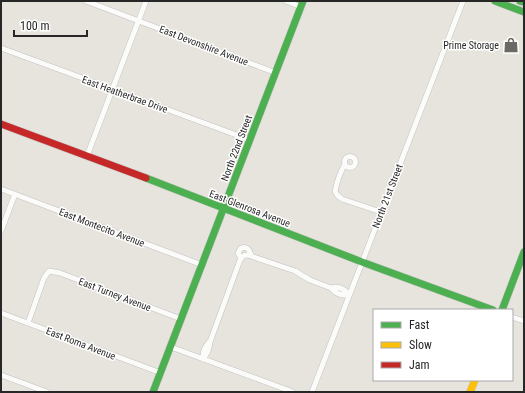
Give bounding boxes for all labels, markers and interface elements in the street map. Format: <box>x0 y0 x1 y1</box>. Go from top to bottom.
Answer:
scale bar <box>14 12 87 38</box>
text: 100 m <box>20 19 50 33</box>
street label: East Devonshire Avenue <box>158 23 250 68</box>
shop icon: Prime Storage <box>502 36 520 54</box>
place label: Prime Storage <box>443 40 499 51</box>
street label: East Heatherbrae Drive <box>81 74 169 115</box>
street label: North 22nd Street <box>219 113 254 183</box>
street label: North 21st Street <box>370 163 405 230</box>
street label: East Glenrosa Avenue <box>208 188 292 229</box>
street label: East Montecito Avenue <box>58 206 146 249</box>
street label: East Turney Avenue <box>77 276 153 313</box>
legend <box>373 309 513 381</box>
text: Fast <box>409 318 430 332</box>
street label: East Roma Avenue <box>45 325 117 362</box>
text: Slow <box>409 338 432 352</box>
text: Jam <box>409 358 430 372</box>

